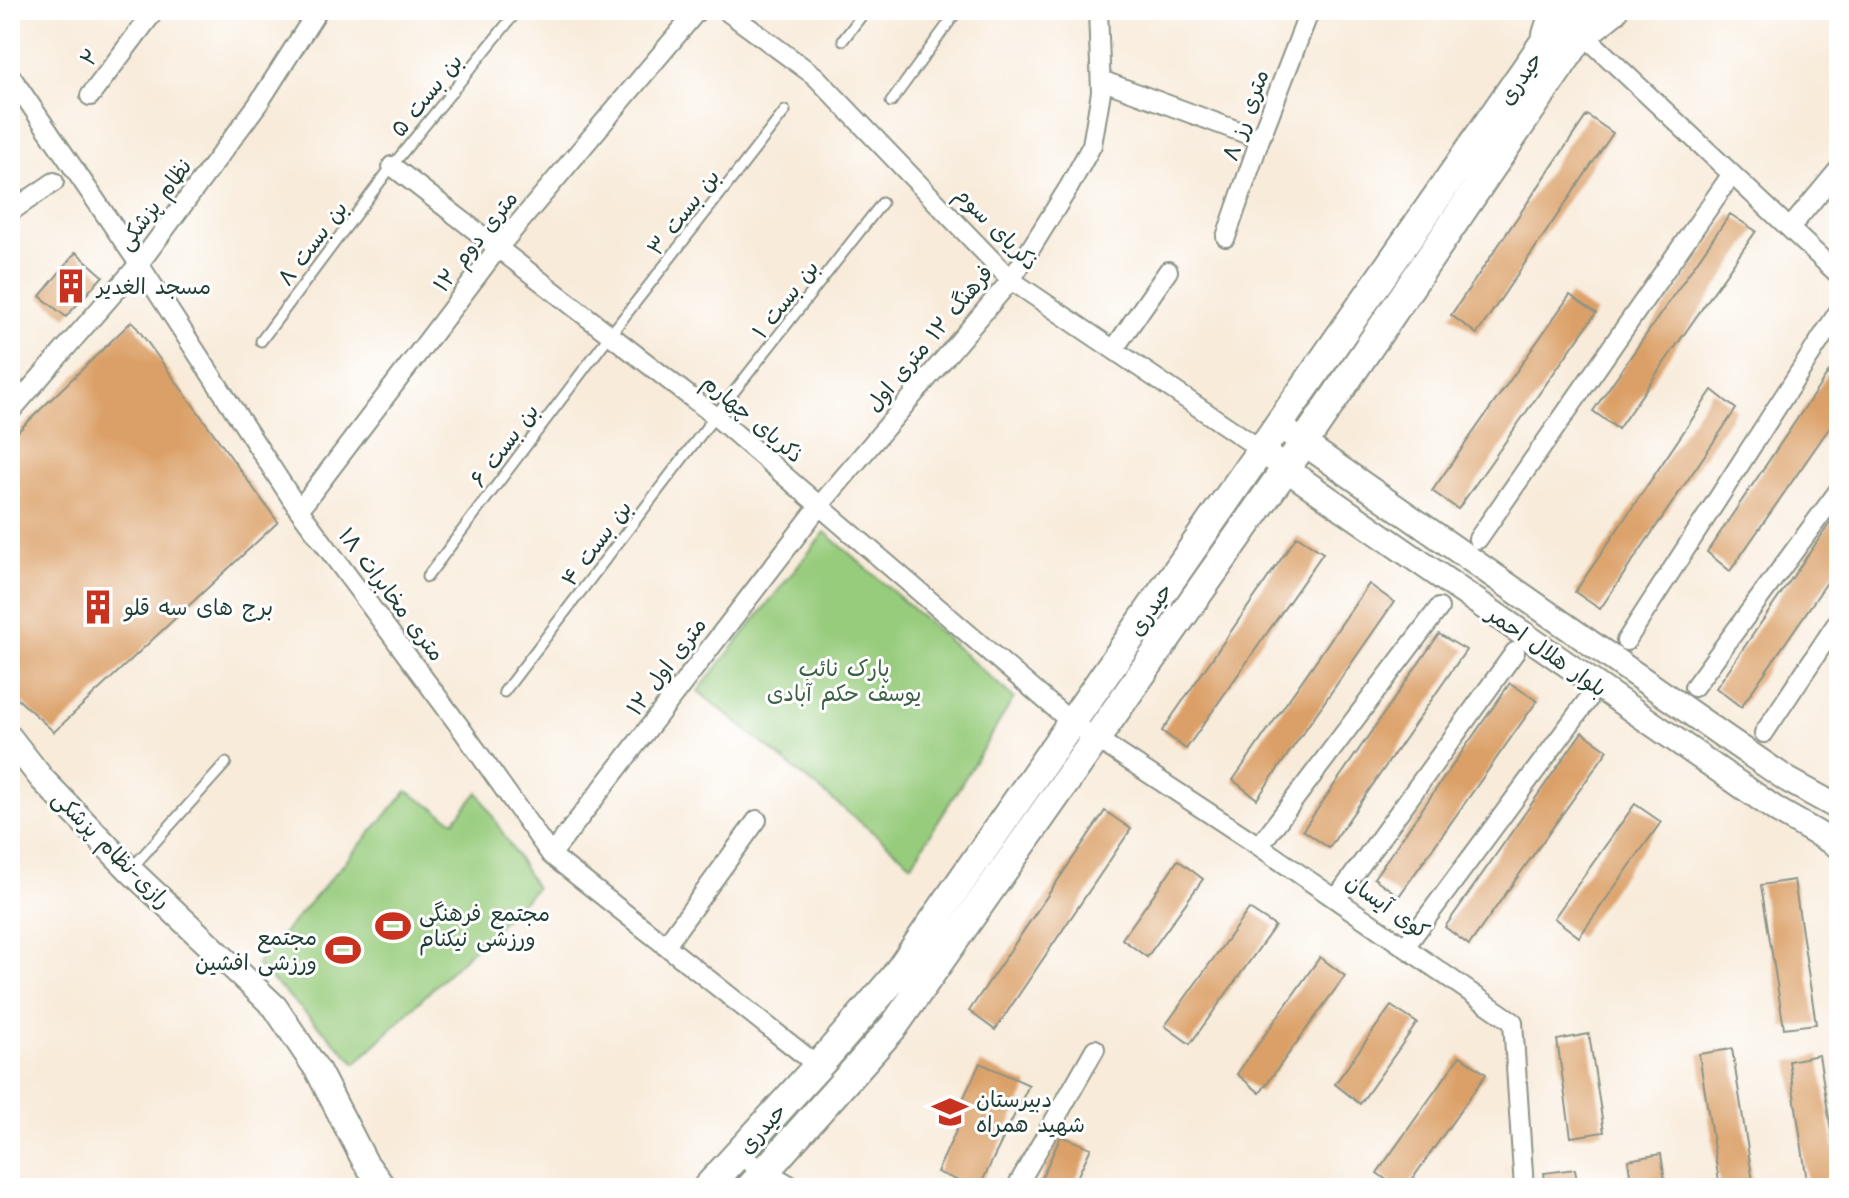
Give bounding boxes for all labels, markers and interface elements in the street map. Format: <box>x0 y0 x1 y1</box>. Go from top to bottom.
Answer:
street label: ۲ <box>73 42 109 75</box>
street label: حیدری <box>1491 45 1553 114</box>
street label: بن بست ۵ <box>383 47 473 146</box>
street label: ۸ متری رز <box>1215 65 1280 167</box>
street label: نظام پزشکی <box>110 152 202 259</box>
street label: بن بست ۳ <box>640 163 730 265</box>
street label: ذکریای سوم <box>945 180 1045 280</box>
street label: ۱۲ متری دوم <box>426 184 528 301</box>
street label: بن بست ۸ <box>270 194 358 295</box>
street label: بن بست ۱ <box>745 254 829 348</box>
street label: فرهنگ ۱۲ متری اول <box>859 258 1003 421</box>
building icon: مسجد الغدیر <box>52 267 90 305</box>
place label: مسجد الغدیر <box>95 271 211 306</box>
street label: ذکریای چهارم <box>693 367 810 473</box>
street label: بن بست ۶ <box>463 397 549 496</box>
street label: بن بست ۴ <box>554 494 642 595</box>
street label: ۱۸ متری مخابرات <box>328 521 452 670</box>
street label: حیدری <box>1121 576 1183 645</box>
building icon: برج های سه قلو <box>79 588 117 626</box>
place label: برج های سه قلو <box>123 592 273 627</box>
street label: بلوار هلال احمر <box>1476 597 1613 708</box>
street label: ۱۲ متری اول <box>619 611 717 724</box>
park label: پارک نائب یوسف حکم آبادی <box>767 653 921 713</box>
street label: رازی-نظام پزشکی <box>43 783 178 918</box>
street label: کوی آیسان <box>1337 866 1436 950</box>
place label: مجتمع فرهنگی ورزشی نیکنام <box>419 898 550 958</box>
sports icon: مجتمع فرهنگی ورزشی نیکنام <box>374 907 412 945</box>
place label: مجتمع ورزشی افشین <box>195 922 317 982</box>
sports icon: مجتمع ورزشی افشین <box>324 931 362 969</box>
place label: دبیرستان شهید همراه <box>976 1084 1085 1144</box>
school or university icon: دبیرستان شهید همراه <box>931 1093 969 1131</box>
street label: حیدری <box>731 1096 797 1163</box>

